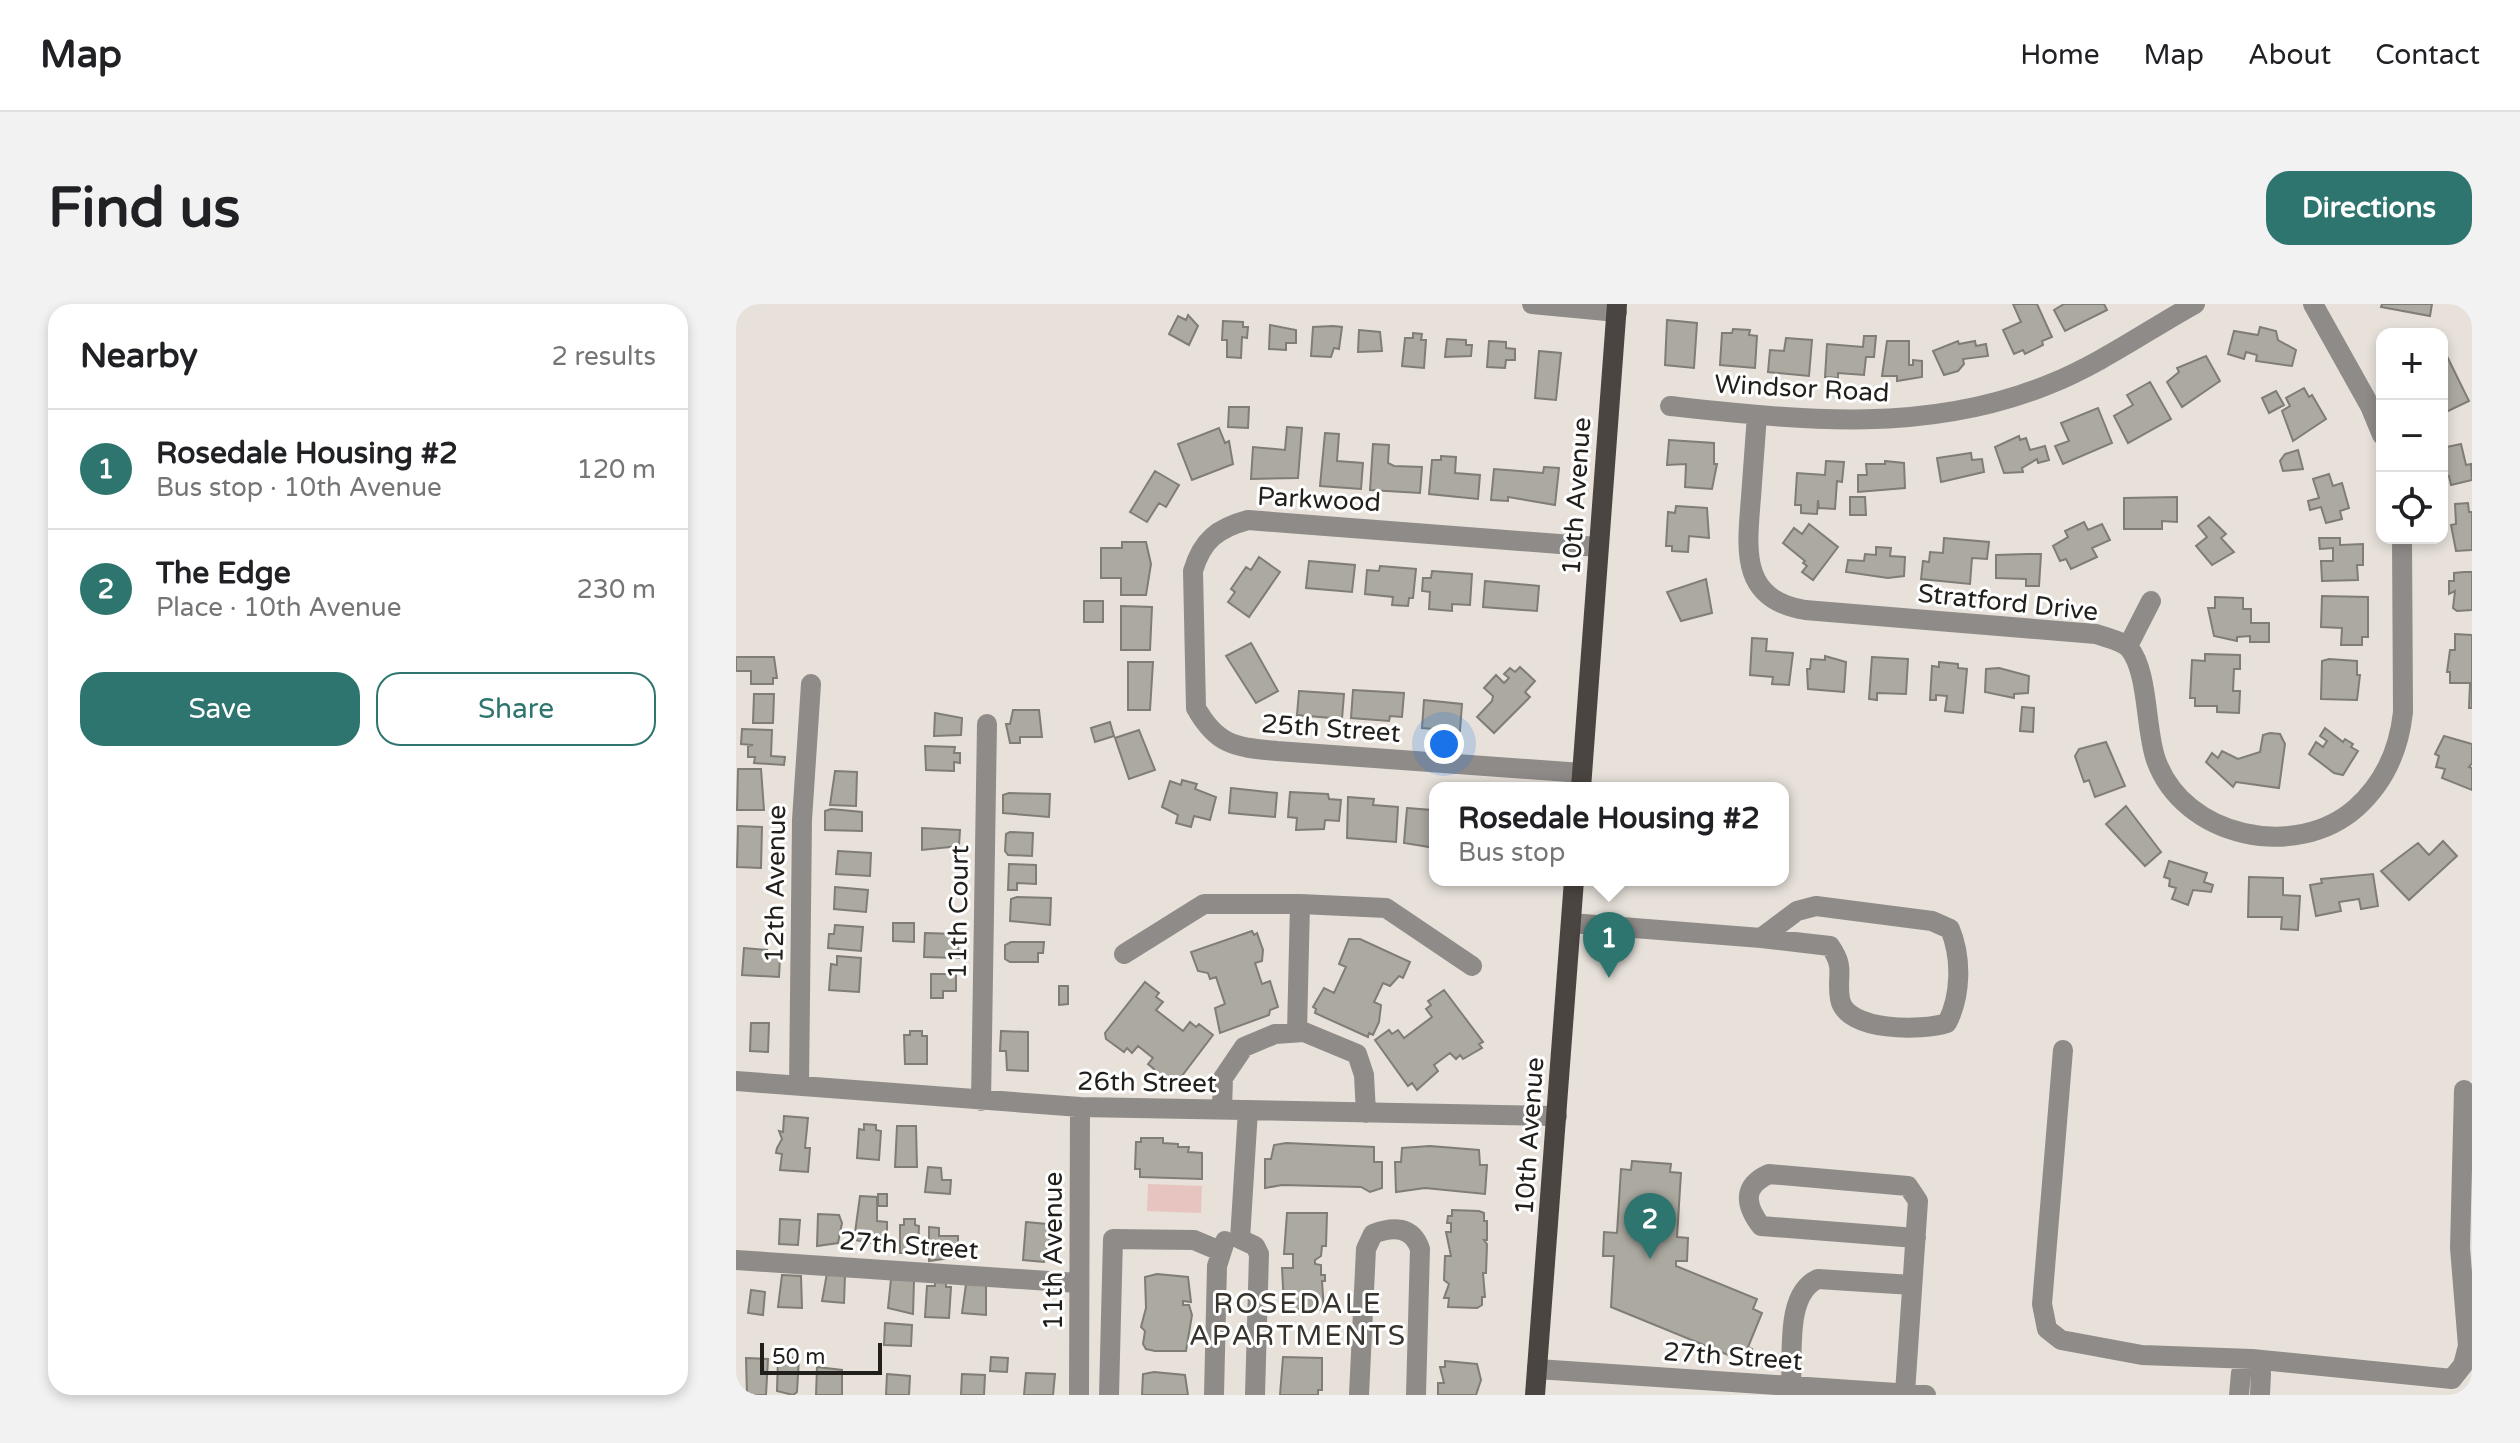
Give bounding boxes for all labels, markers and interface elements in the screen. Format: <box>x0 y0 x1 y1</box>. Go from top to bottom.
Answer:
text: Map <box>40 32 122 78</box>
text: Home <box>2020 38 2100 72</box>
text: Map <box>2144 38 2204 72</box>
text: About <box>2248 38 2331 72</box>
text: Contact <box>2375 38 2480 72</box>
button: Directions <box>2266 171 2472 245</box>
text: Find us <box>48 175 240 242</box>
map controls <box>2376 328 2448 544</box>
button: + <box>2376 328 2448 400</box>
text: Nearby <box>80 336 198 377</box>
text: 2 results <box>551 341 656 372</box>
street label: Windsor Road <box>1714 368 1890 409</box>
button: − <box>2376 400 2448 472</box>
street label: 10th Avenue <box>1556 416 1597 576</box>
text: Rosedale Housing #2 <box>156 435 458 472</box>
text: 1 <box>98 454 114 485</box>
text: 120 m <box>576 454 656 485</box>
text: Bus stop · 10th Avenue <box>156 472 442 503</box>
button: locate <box>2376 472 2448 544</box>
street label: Parkwood <box>1256 481 1382 518</box>
text: The Edge <box>156 555 291 592</box>
text: 2 <box>98 574 114 605</box>
text: 230 m <box>576 574 656 605</box>
street label: Stratford Drive <box>1916 578 2100 627</box>
text: Place · 10th Avenue <box>156 592 401 623</box>
button: Save <box>80 672 360 746</box>
button: Share <box>376 672 656 746</box>
street label: 25th Street <box>1260 708 1402 749</box>
your location <box>1424 724 1464 764</box>
popup <box>1429 782 1789 886</box>
text: Rosedale Housing #2 <box>1458 800 1760 837</box>
street label: 12th Avenue <box>759 805 792 963</box>
text: Bus stop <box>1458 837 1565 868</box>
street label: 11th Court <box>942 844 975 979</box>
pin: 1 <box>1583 912 1635 978</box>
street label: 10th Avenue <box>1509 1056 1550 1216</box>
street label: 26th Street <box>1077 1066 1217 1099</box>
street label: 11th Avenue <box>1038 1172 1069 1330</box>
pin: 2 <box>1624 1193 1676 1259</box>
street label: 27th Street <box>838 1225 980 1266</box>
district label: ROSEDALE APARTMENTS <box>1189 1287 1407 1353</box>
street label: 27th Street <box>1662 1336 1804 1377</box>
scale bar <box>760 1339 882 1375</box>
text: 50 m <box>772 1344 826 1370</box>

